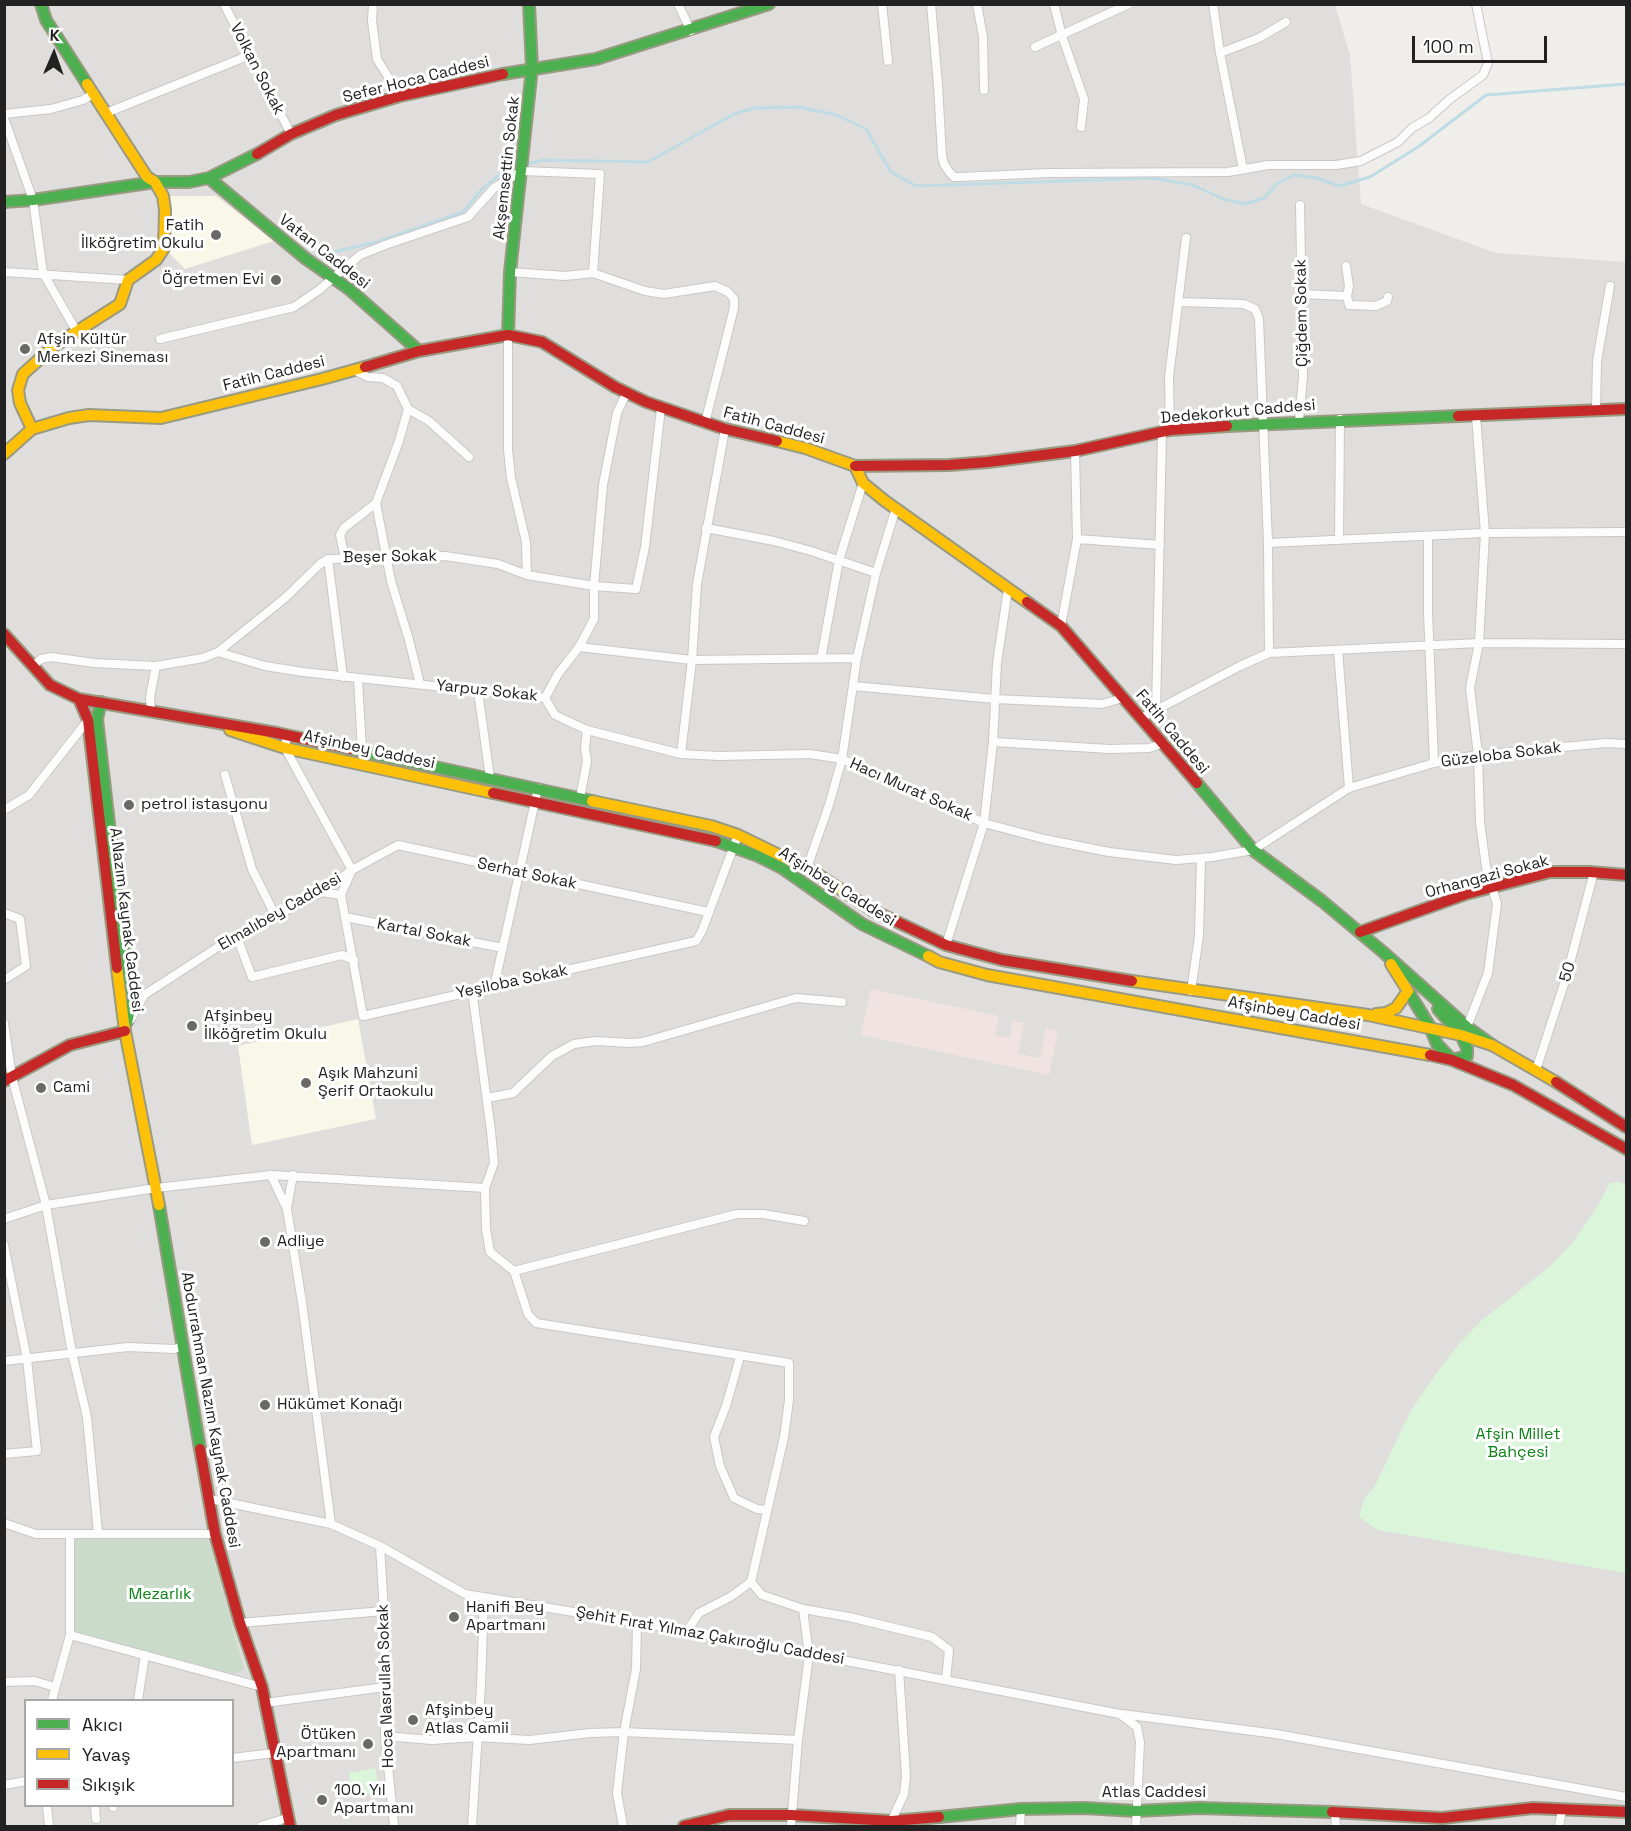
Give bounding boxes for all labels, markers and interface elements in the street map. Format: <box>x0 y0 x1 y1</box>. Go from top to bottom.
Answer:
street label: Volkan Sokak <box>226 20 288 118</box>
north arrow <box>24 24 84 84</box>
scale bar <box>1415 24 1550 62</box>
text: K <box>49 25 60 46</box>
text: 100 m <box>1423 35 1474 58</box>
street label: Sefer Hoca Caddesi <box>341 53 491 107</box>
street label: Akşemsettin Sokak <box>490 95 524 241</box>
street label: Vatan Caddesi <box>275 211 373 293</box>
place label: Fatih İlköğretim Okulu <box>81 216 204 254</box>
marker: Fatih İlköğretim Okulu <box>209 228 223 242</box>
street label: Çiğdem Sokak <box>1291 259 1313 367</box>
place label: Öğretmen Evi <box>162 270 264 290</box>
marker: Öğretmen Evi <box>269 273 283 287</box>
place label: Afşin Kültür Merkezi Sineması <box>37 330 168 368</box>
marker: Afşin Kültür Merkezi Sineması <box>18 342 32 356</box>
street label: Fatih Caddesi <box>221 352 327 396</box>
street label: Dedekorkut Caddesi <box>1160 396 1316 428</box>
street label: Fatih Caddesi <box>721 403 827 449</box>
street label: Beşer Sokak <box>343 547 437 567</box>
street label: Yarpuz Sokak <box>435 676 539 706</box>
street label: Fatih Caddesi <box>1131 686 1213 778</box>
street label: Afşinbey Caddesi <box>301 727 437 773</box>
street label: Güzeloba Sokak <box>1440 738 1562 772</box>
street label: Hacı Murat Sokak <box>847 754 975 826</box>
place label: petrol istasyonu <box>141 795 268 815</box>
marker: petrol istasyonu <box>122 798 136 812</box>
street label: A.Nazım Kaynak Caddesi <box>105 827 147 1013</box>
street label: Afşinbey Caddesi <box>775 843 899 931</box>
street label: Orhangazi Sokak <box>1423 851 1551 903</box>
street label: Serhat Sokak <box>476 854 578 894</box>
street label: Elmalıbey Caddesi <box>215 869 345 955</box>
street label: Kartal Sokak <box>375 914 473 952</box>
street label: 50 <box>1556 960 1580 984</box>
street label: Yeşiloba Sokak <box>454 961 570 1003</box>
street label: Afşinbey Caddesi <box>1226 993 1362 1035</box>
place label: Afşinbey İlköğretim Okulu <box>204 1007 327 1045</box>
marker: Afşinbey İlköğretim Okulu <box>185 1019 199 1033</box>
place label: Aşık Mahzuni Şerif Ortaokulu <box>318 1064 433 1102</box>
marker: Aşık Mahzuni Şerif Ortaokulu <box>299 1076 313 1090</box>
place label: Cami <box>53 1078 90 1098</box>
marker: Cami <box>34 1081 48 1095</box>
place label: Adliye <box>277 1232 324 1252</box>
marker: Adliye <box>258 1235 272 1249</box>
street label: Abdurrahman Nazım Kaynak Caddesi <box>176 1270 244 1550</box>
place label: Hükümet Konağı <box>277 1395 402 1415</box>
marker: Hükümet Konağı <box>258 1398 272 1412</box>
park label: Afşin Millet Bahçesi <box>1475 1425 1561 1463</box>
park label: Mezarlık <box>129 1585 191 1605</box>
place label: Hanifi Bey Apartmanı <box>466 1598 546 1636</box>
street label: Şehit Fırat Yılmaz Çakıroğlu Caddesi <box>574 1603 846 1669</box>
street label: Hoca Nasrullah Sokak <box>374 1604 398 1768</box>
marker: Hanifi Bey Apartmanı <box>447 1610 461 1624</box>
legend <box>24 1699 234 1807</box>
place label: Afşinbey Atlas Camii <box>425 1701 509 1739</box>
text: Akıcı <box>82 1713 123 1736</box>
marker: Afşinbey Atlas Camii <box>406 1713 420 1727</box>
place label: Ötüken Apartmanı <box>276 1725 356 1763</box>
marker: Ötüken Apartmanı <box>361 1737 375 1751</box>
text: Yavaş <box>82 1743 131 1766</box>
text: Sıkışık <box>82 1773 135 1796</box>
place label: 100. Yıl Apartmanı <box>334 1781 414 1819</box>
street label: Atlas Caddesi <box>1102 1783 1206 1803</box>
marker: 100. Yıl Apartmanı <box>315 1793 329 1807</box>

